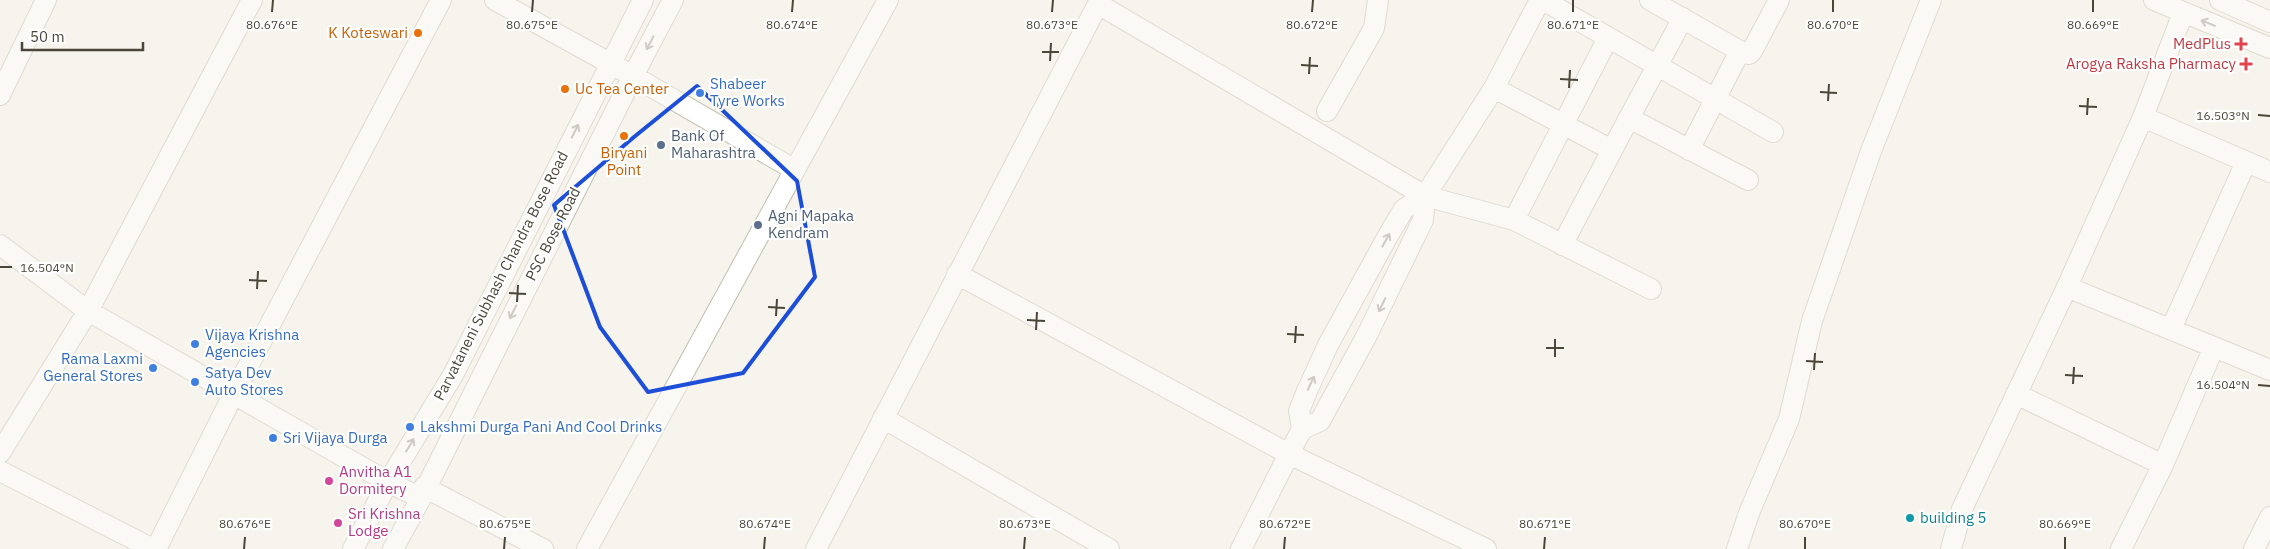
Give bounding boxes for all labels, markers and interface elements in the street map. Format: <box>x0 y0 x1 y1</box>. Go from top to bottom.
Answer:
text: 80.676°E <box>246 17 298 32</box>
text: 80.675°E <box>506 17 558 32</box>
text: 80.674°E <box>766 17 818 32</box>
text: 80.673°E <box>1026 17 1078 32</box>
text: 80.672°E <box>1286 17 1338 32</box>
text: 80.671°E <box>1547 17 1599 32</box>
text: 80.670°E <box>1807 17 1859 32</box>
text: 80.669°E <box>2067 17 2119 32</box>
one-way arrow <box>2201 18 2216 27</box>
scale bar <box>22 20 144 52</box>
place label: K Koteswari <box>328 23 408 42</box>
text: 50 m <box>30 27 65 46</box>
marker: K Koteswari <box>412 27 424 39</box>
place label: MedPlus <box>2173 34 2231 53</box>
one-way arrow <box>645 35 655 50</box>
marker: MedPlus <box>2235 38 2247 50</box>
place label: Arogya Raksha Pharmacy <box>2066 54 2237 73</box>
marker: Arogya Raksha Pharmacy <box>2240 58 2252 70</box>
place label: Shabeer Tyre Works <box>710 74 785 110</box>
place label: Uc Tea Center <box>575 79 669 98</box>
marker: Uc Tea Center <box>559 83 571 95</box>
marker: Shabeer Tyre Works <box>694 87 706 99</box>
text: 16.503°N <box>2196 108 2250 123</box>
one-way arrow <box>571 124 580 139</box>
place label: Bank Of Maharashtra <box>671 126 756 162</box>
marker: Biryani Point <box>618 130 630 142</box>
marker: Bank Of Maharashtra <box>655 139 667 151</box>
place label: Biryani Point <box>601 143 647 179</box>
street label: Parvataneni Subhash Chandra Bose Road <box>429 148 572 404</box>
street label: PSC Bose Road <box>521 184 584 284</box>
place label: Agni Mapaka Kendram <box>768 206 854 242</box>
marker: Agni Mapaka Kendram <box>752 219 764 231</box>
one-way arrow <box>1381 232 1391 247</box>
text: 16.504°N <box>20 260 74 275</box>
one-way arrow <box>1376 298 1386 313</box>
one-way arrow <box>508 305 518 320</box>
place label: Vijaya Krishna Agencies <box>205 325 299 361</box>
marker: Vijaya Krishna Agencies <box>189 338 201 350</box>
place label: Rama Laxmi General Stores <box>43 349 143 385</box>
marker: Rama Laxmi General Stores <box>147 362 159 374</box>
place label: Satya Dev Auto Stores <box>205 363 284 399</box>
marker: Satya Dev Auto Stores <box>189 376 201 388</box>
one-way arrow <box>1306 376 1316 391</box>
text: 16.504°N <box>2196 377 2250 392</box>
place label: Lakshmi Durga Pani And Cool Drinks <box>420 417 662 436</box>
marker: Lakshmi Durga Pani And Cool Drinks <box>404 421 416 433</box>
place label: Sri Vijaya Durga <box>283 428 388 447</box>
marker: Sri Vijaya Durga <box>267 432 279 444</box>
one-way arrow <box>406 439 416 453</box>
place label: Anvitha A1 Dormitery <box>339 462 412 498</box>
marker: Anvitha A1 Dormitery <box>323 475 335 487</box>
place label: Sri Krishna Lodge <box>348 504 420 540</box>
place label: building 5 <box>1920 508 1986 527</box>
marker: building 5 <box>1904 512 1916 524</box>
text: 80.676°E <box>219 516 271 531</box>
text: 80.675°E <box>479 516 531 531</box>
text: 80.674°E <box>739 516 791 531</box>
text: 80.673°E <box>999 516 1051 531</box>
text: 80.672°E <box>1259 516 1311 531</box>
text: 80.671°E <box>1519 516 1571 531</box>
text: 80.670°E <box>1779 516 1831 531</box>
text: 80.669°E <box>2039 516 2091 531</box>
marker: Sri Krishna Lodge <box>332 517 344 529</box>

